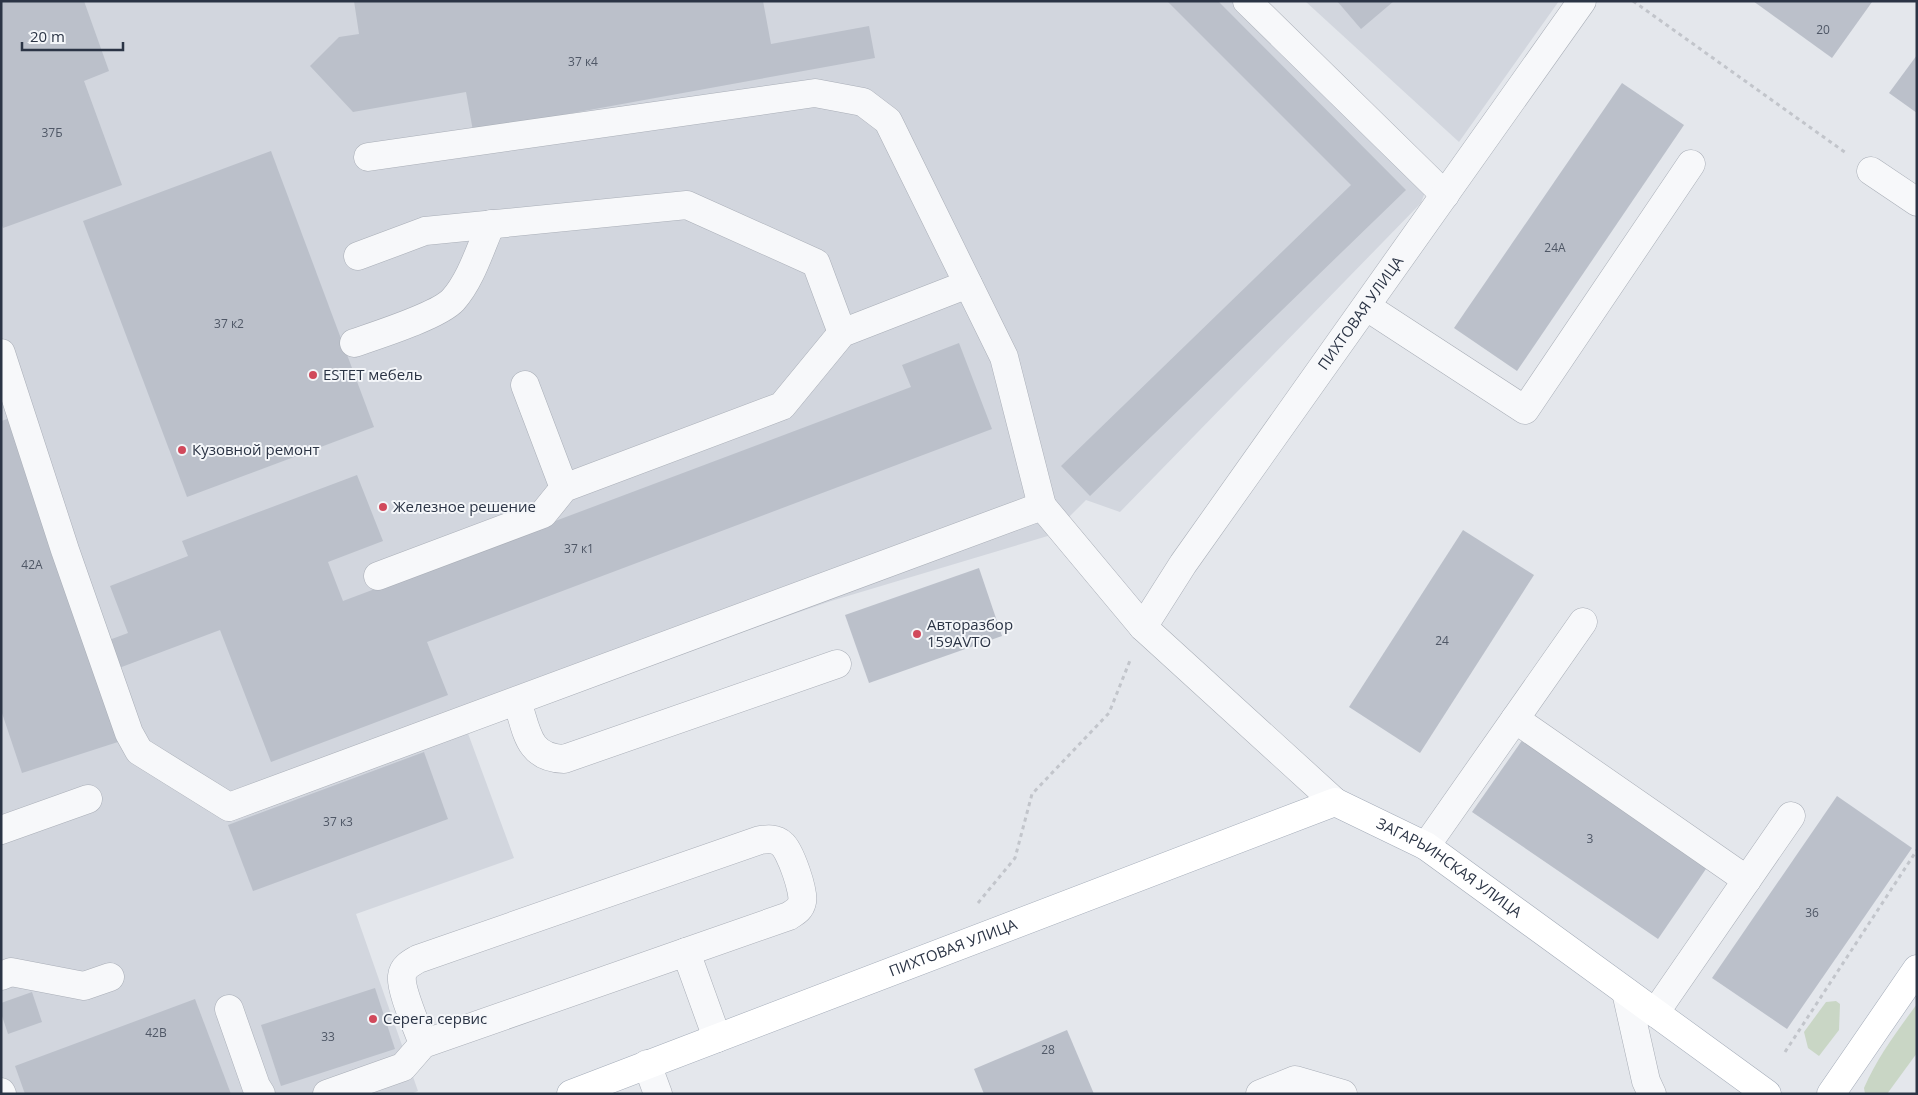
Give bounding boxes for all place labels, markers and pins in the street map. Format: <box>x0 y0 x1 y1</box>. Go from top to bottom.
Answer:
place label: ESTET мебель <box>323 364 423 384</box>
marker: ESTET мебель <box>307 369 319 381</box>
place label: Кузовной ремонт <box>192 439 320 459</box>
marker: Кузовной ремонт <box>176 444 188 456</box>
place label: Железное решение <box>393 496 536 516</box>
marker: Железное решение <box>377 501 389 513</box>
place label: Авторазбор 159AVTO <box>927 614 1013 651</box>
marker: Авторазбор 159AVTO <box>911 628 923 640</box>
place label: Серега сервис <box>383 1008 487 1028</box>
marker: Серега сервис <box>367 1013 379 1025</box>

